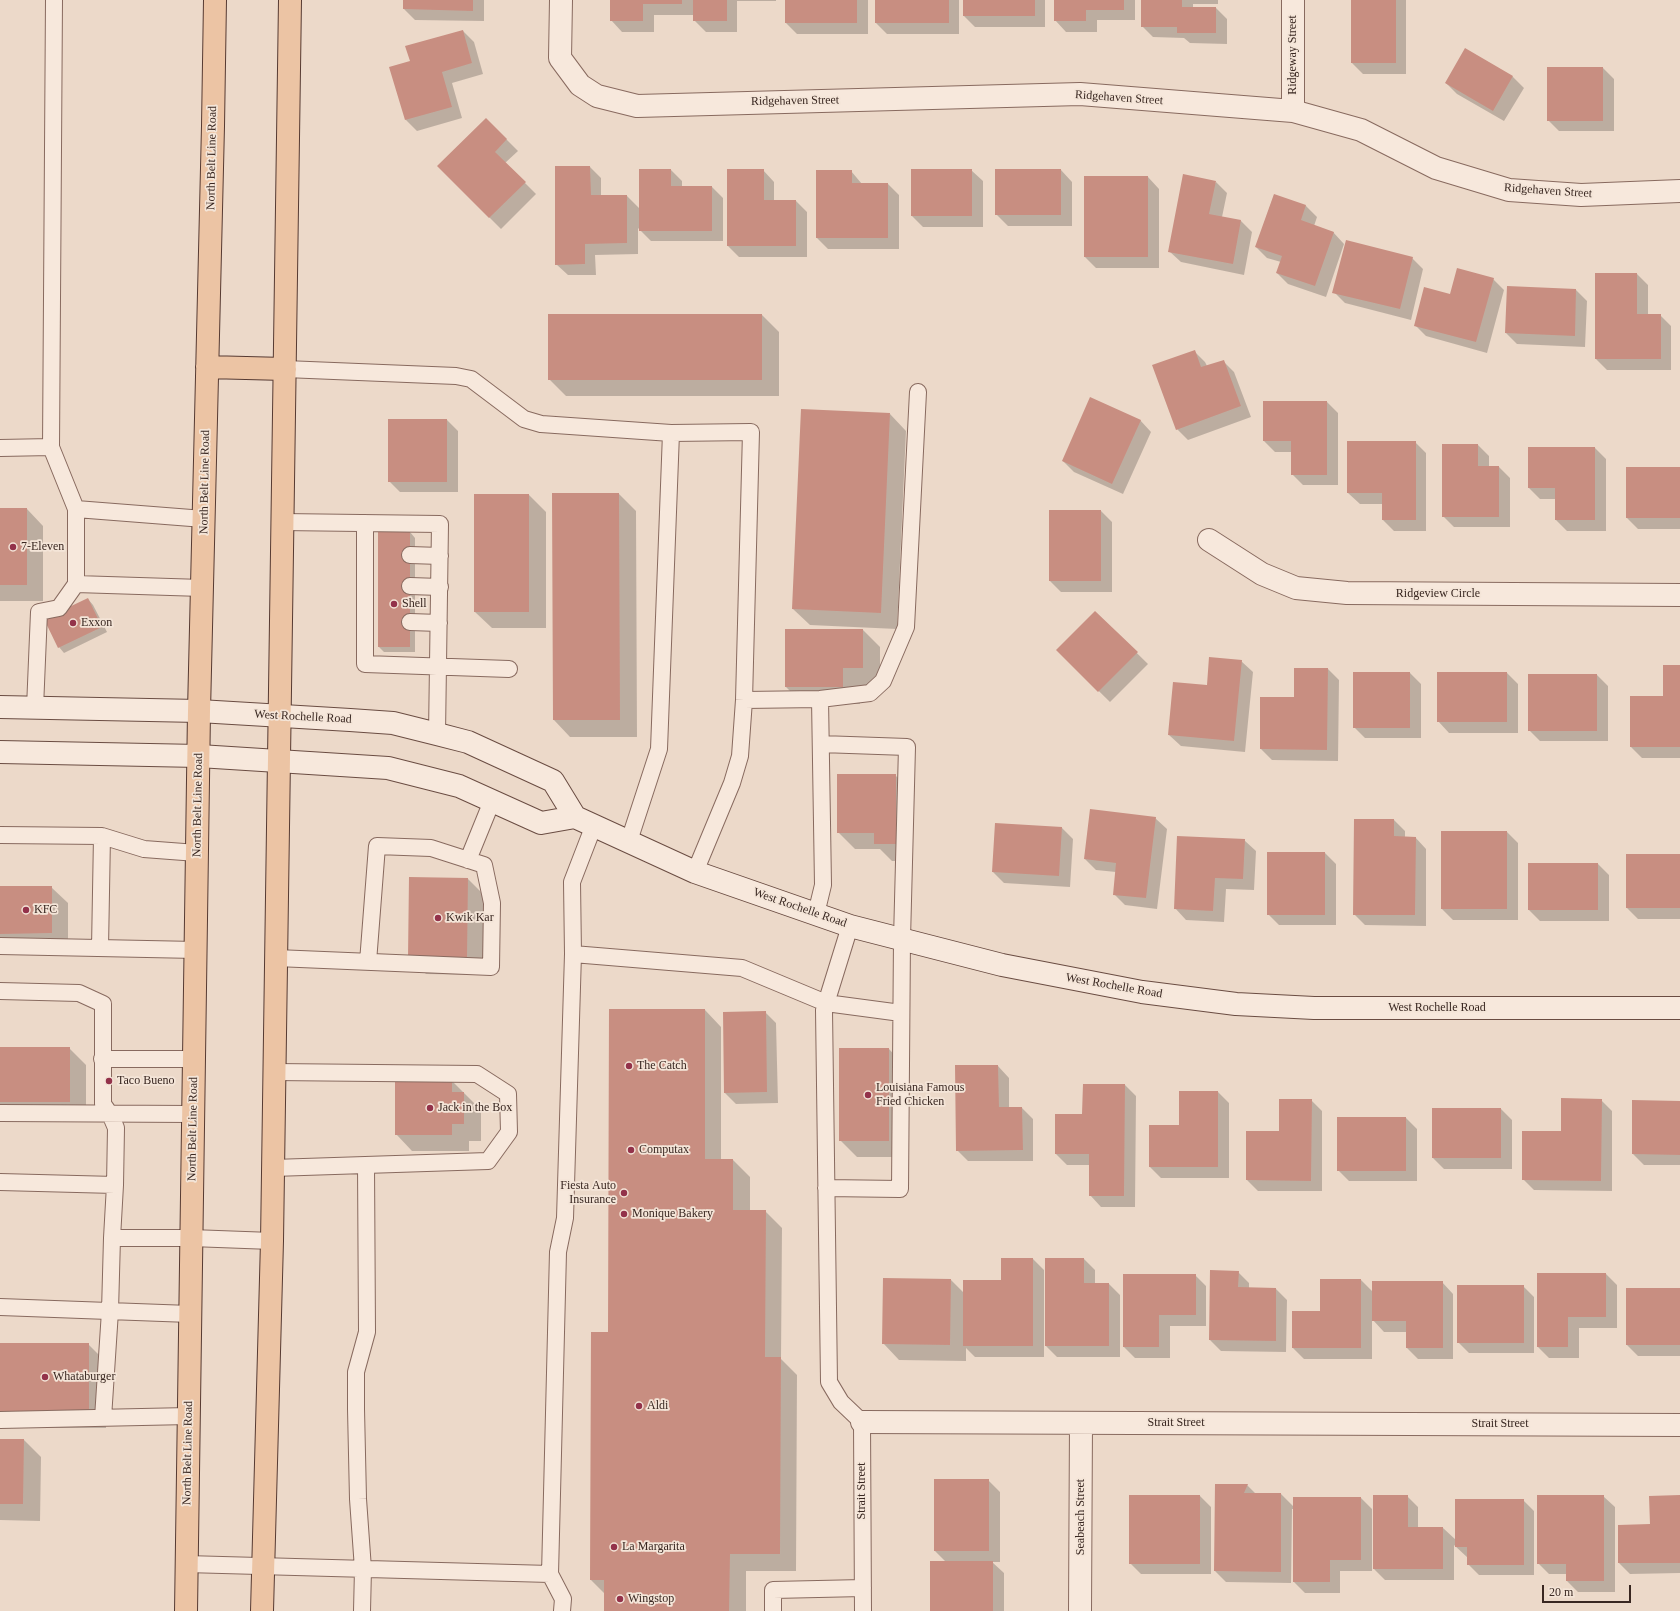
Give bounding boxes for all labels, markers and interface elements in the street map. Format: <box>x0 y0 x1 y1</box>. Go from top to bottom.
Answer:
street label: Ridgeway Street <box>1286 15 1300 95</box>
street label: Ridgehaven Street <box>1074 88 1164 108</box>
street label: Ridgehaven Street <box>751 93 839 109</box>
street label: North Belt Line Road <box>204 106 220 210</box>
street label: Ridgehaven Street <box>1503 181 1593 201</box>
street label: North Belt Line Road <box>197 430 213 534</box>
place label: 7-Eleven <box>21 540 64 554</box>
marker: 7-Eleven <box>8 542 18 552</box>
street label: Ridgeview Circle <box>1396 587 1480 601</box>
place label: Shell <box>402 597 427 611</box>
marker: Shell <box>389 599 399 609</box>
place label: Exxon <box>81 616 112 630</box>
marker: Exxon <box>68 618 78 628</box>
street label: West Rochelle Road <box>254 707 352 727</box>
street label: North Belt Line Road <box>190 753 206 857</box>
street label: West Rochelle Road <box>751 885 849 931</box>
place label: KFC <box>34 903 57 917</box>
marker: KFC <box>21 905 31 915</box>
place label: Kwik Kar <box>446 911 494 925</box>
marker: Kwik Kar <box>433 913 443 923</box>
street label: West Rochelle Road <box>1065 970 1163 1002</box>
street label: West Rochelle Road <box>1388 1001 1486 1015</box>
place label: The Catch <box>637 1059 687 1073</box>
marker: The Catch <box>624 1061 634 1071</box>
place label: Taco Bueno <box>117 1074 174 1088</box>
marker: Taco Bueno <box>104 1076 114 1086</box>
street label: North Belt Line Road <box>185 1077 201 1181</box>
place label: Louisiana Famous Fried Chicken <box>876 1081 964 1109</box>
marker: Louisiana Famous Fried Chicken <box>863 1090 873 1100</box>
place label: Jack in the Box <box>438 1101 512 1115</box>
marker: Jack in the Box <box>425 1103 435 1113</box>
place label: Computax <box>639 1143 689 1157</box>
marker: Computax <box>626 1145 636 1155</box>
place label: Fiesta Auto Insurance <box>560 1179 616 1207</box>
marker: Fiesta Auto Insurance <box>619 1188 629 1198</box>
place label: Monique Bakery <box>632 1207 713 1221</box>
marker: Monique Bakery <box>619 1209 629 1219</box>
place label: Whataburger <box>53 1370 115 1384</box>
marker: Whataburger <box>40 1372 50 1382</box>
place label: Aldi <box>647 1399 668 1413</box>
street label: North Belt Line Road <box>180 1401 196 1505</box>
marker: Aldi <box>634 1401 644 1411</box>
street label: Strait Street <box>1148 1416 1204 1430</box>
street label: Strait Street <box>1472 1417 1528 1431</box>
street label: Strait Street <box>855 1463 869 1519</box>
street label: Seabeach Street <box>1074 1479 1088 1555</box>
place label: La Margarita <box>622 1540 685 1554</box>
marker: La Margarita <box>609 1542 619 1552</box>
scale bar <box>1544 1577 1633 1603</box>
text: 20 m <box>1549 1585 1573 1599</box>
place label: Wingstop <box>628 1592 674 1606</box>
marker: Wingstop <box>615 1594 625 1604</box>

